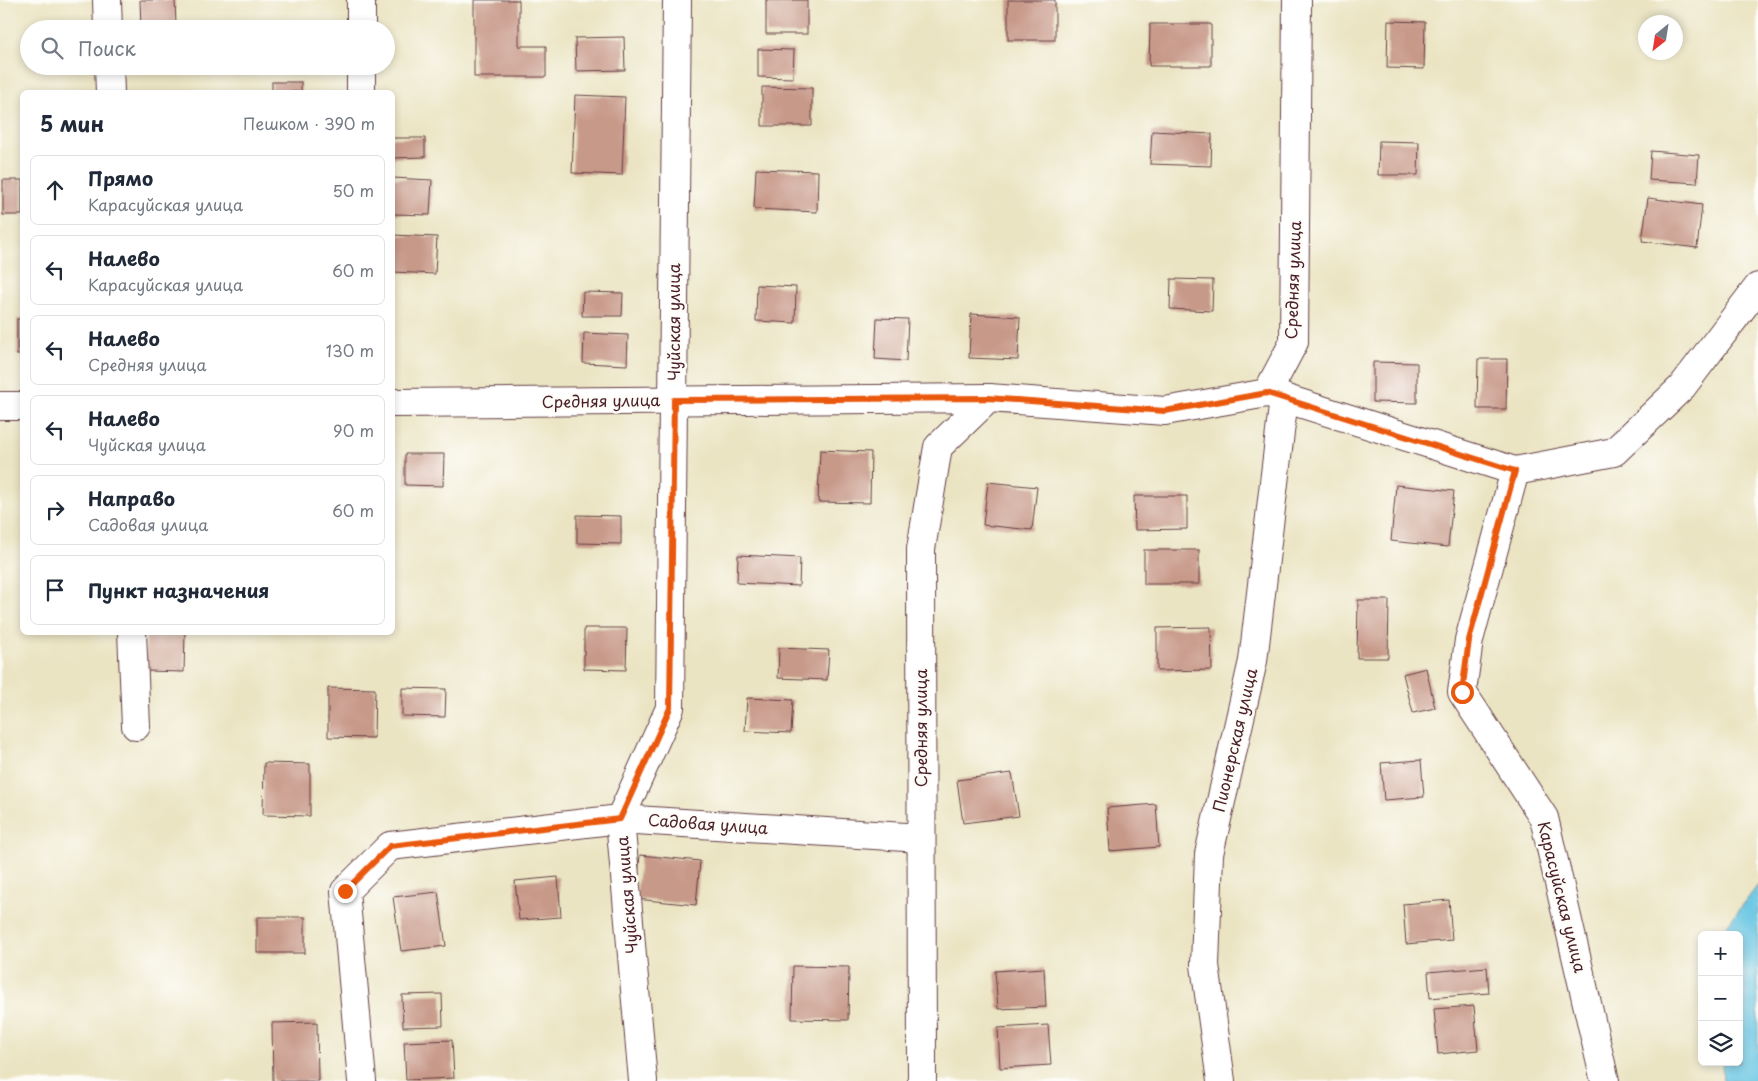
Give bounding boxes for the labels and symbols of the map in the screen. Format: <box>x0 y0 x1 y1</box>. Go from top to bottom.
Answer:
north arrow <box>1638 15 1683 60</box>
street label: Средняя улица <box>1278 220 1306 340</box>
street label: Чуйская улица <box>661 263 685 381</box>
street label: Средняя улица <box>542 387 660 413</box>
street label: Пионерская улица <box>1206 665 1262 814</box>
street label: Средняя улица <box>908 669 932 787</box>
route start <box>1451 681 1474 704</box>
street label: Садовая улица <box>647 807 769 839</box>
street label: Карасуйская улица <box>1533 819 1593 975</box>
street label: Чуйская улица <box>609 835 643 955</box>
route end <box>334 880 357 903</box>

